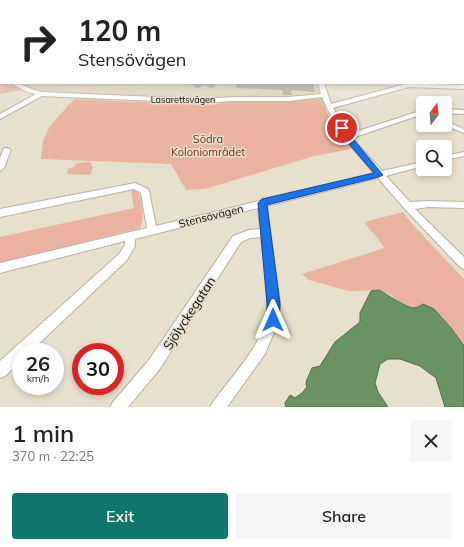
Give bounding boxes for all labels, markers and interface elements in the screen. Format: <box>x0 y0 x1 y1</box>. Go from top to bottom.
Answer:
text: 120 m <box>78 13 161 48</box>
icon: right <box>12 16 64 68</box>
text: Stensövägen <box>78 48 186 71</box>
street label: Lasarettsvägen <box>151 94 215 105</box>
north arrow <box>416 96 452 132</box>
map controls <box>416 96 452 176</box>
pin <box>325 111 359 145</box>
icon: arrive <box>331 117 353 139</box>
park label: Södra Koloniområdet <box>171 132 245 159</box>
button: search <box>416 140 452 176</box>
street label: Stensövägen <box>177 201 245 231</box>
street label: Sjölyckegatan <box>159 273 219 353</box>
position arrow <box>252 299 294 341</box>
speed limit sign: 30 <box>72 343 124 395</box>
text: 26 <box>26 351 50 376</box>
text: km/h <box>27 372 49 385</box>
text: 1 min <box>12 418 74 448</box>
button: close <box>410 420 452 462</box>
text: 370 m · 22:25 <box>12 448 94 464</box>
button: Exit <box>12 493 228 539</box>
button: Share <box>236 493 452 539</box>

